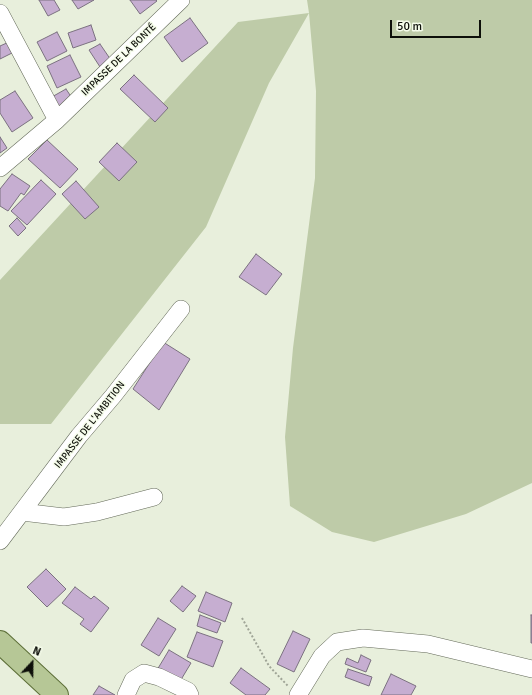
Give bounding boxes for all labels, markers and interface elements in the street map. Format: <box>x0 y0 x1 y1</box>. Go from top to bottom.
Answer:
scale bar <box>392 12 483 38</box>
text: 50 m <box>397 19 422 34</box>
street label: IMPASSE DE LA BONTÉ <box>79 21 159 99</box>
street label: IMPASSE DE L'AMBITION <box>52 379 128 471</box>
north arrow <box>12 643 52 683</box>
text: N <box>31 644 43 659</box>

